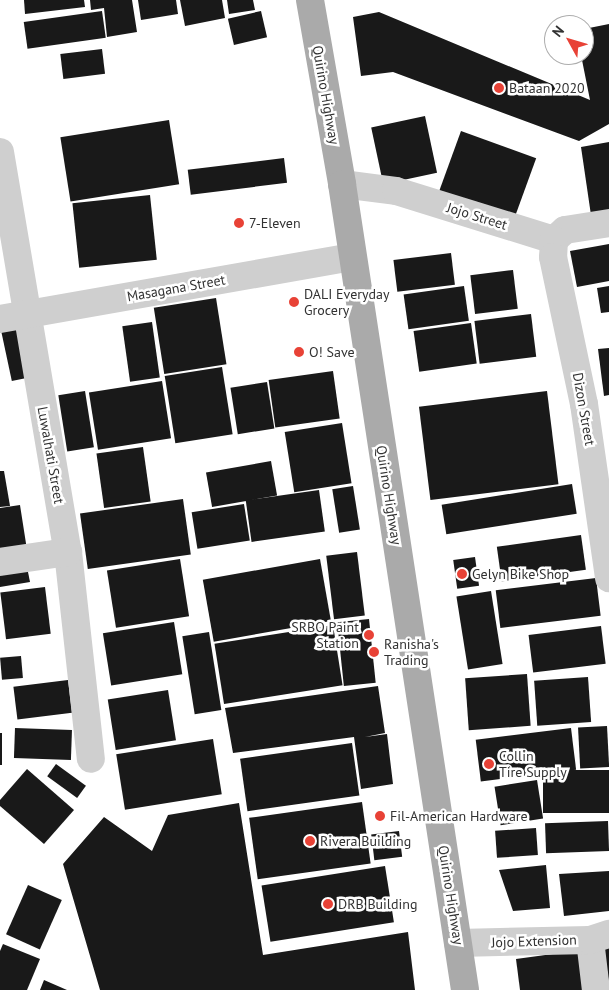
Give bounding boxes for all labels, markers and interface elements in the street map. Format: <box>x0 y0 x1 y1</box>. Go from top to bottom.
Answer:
north arrow <box>544 15 594 65</box>
text: N <box>548 22 568 40</box>
street label: Quirino Highway <box>309 44 343 146</box>
place label: Bataan 2020 <box>509 80 585 96</box>
marker: Bataan 2020 <box>493 82 505 94</box>
street label: Jojo Street <box>445 199 509 233</box>
place label: 7-Eleven <box>249 215 301 231</box>
marker: 7-Eleven <box>233 217 245 229</box>
street label: Masagana Street <box>126 271 226 305</box>
place label: DALI Everyday Grocery <box>304 286 390 318</box>
marker: DALI Everyday Grocery <box>288 296 300 308</box>
place label: O! Save <box>309 344 355 360</box>
marker: O! Save <box>293 346 305 358</box>
street label: Dizon Street <box>569 371 599 447</box>
street label: Luwalhati Street <box>34 405 68 505</box>
street label: Quirino Highway <box>373 444 405 546</box>
place label: Gelyn Bike Shop <box>472 566 569 582</box>
marker: Gelyn Bike Shop <box>456 568 468 580</box>
place label: SRBO Paint Station <box>291 619 359 652</box>
marker: SRBO Paint Station <box>363 629 375 641</box>
place label: Ranisha's Trading <box>384 636 439 669</box>
marker: Ranisha's Trading <box>368 646 380 658</box>
place label: Collin Tire Supply <box>499 748 567 780</box>
marker: Collin Tire Supply <box>483 758 495 770</box>
place label: Fil-American Hardware <box>390 808 528 824</box>
marker: Fil-American Hardware <box>374 810 386 822</box>
place label: Rivera Building <box>320 833 411 849</box>
marker: Rivera Building <box>304 835 316 847</box>
street label: Quirino Highway <box>435 844 467 946</box>
place label: DRB Building <box>338 896 417 912</box>
marker: DRB Building <box>322 898 334 910</box>
street label: Jojo Extension <box>491 931 577 951</box>

